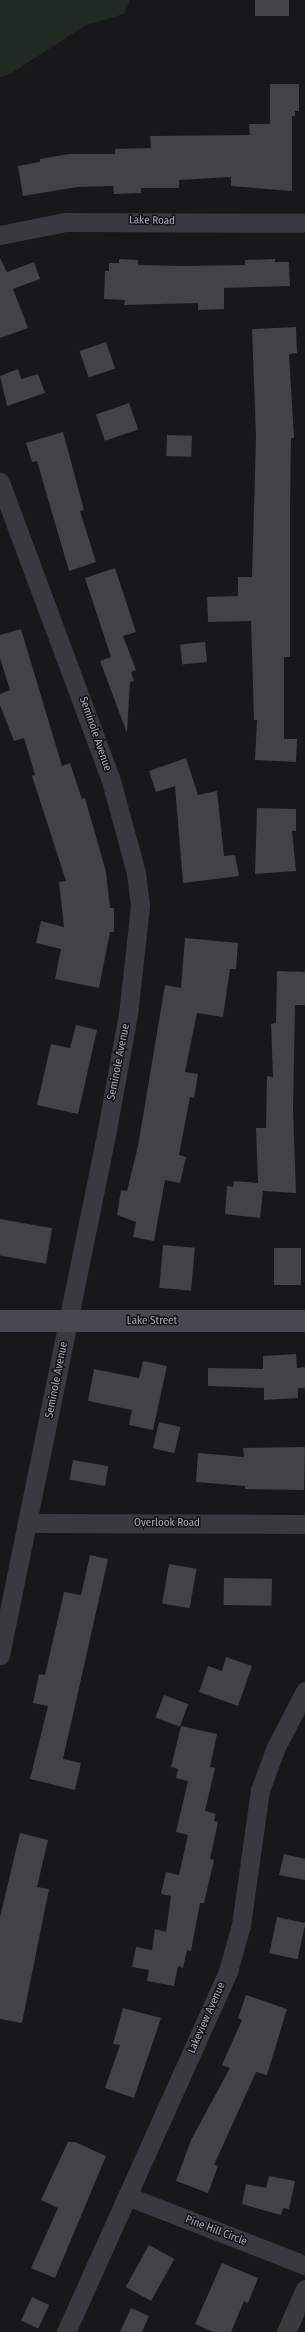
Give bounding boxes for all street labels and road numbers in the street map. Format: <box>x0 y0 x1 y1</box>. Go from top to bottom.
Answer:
street label: Lake Road <box>129 214 175 228</box>
street label: Seminole Avenue <box>76 695 114 773</box>
street label: Seminole Avenue <box>105 1023 133 1101</box>
street label: Lake Street <box>127 1314 177 1328</box>
street label: Seminole Avenue <box>43 1341 71 1419</box>
street label: Overlook Road <box>134 1516 200 1530</box>
street label: Lakeview Avenue <box>185 1980 229 2056</box>
street label: Pine Hill Circle <box>183 2213 249 2249</box>

